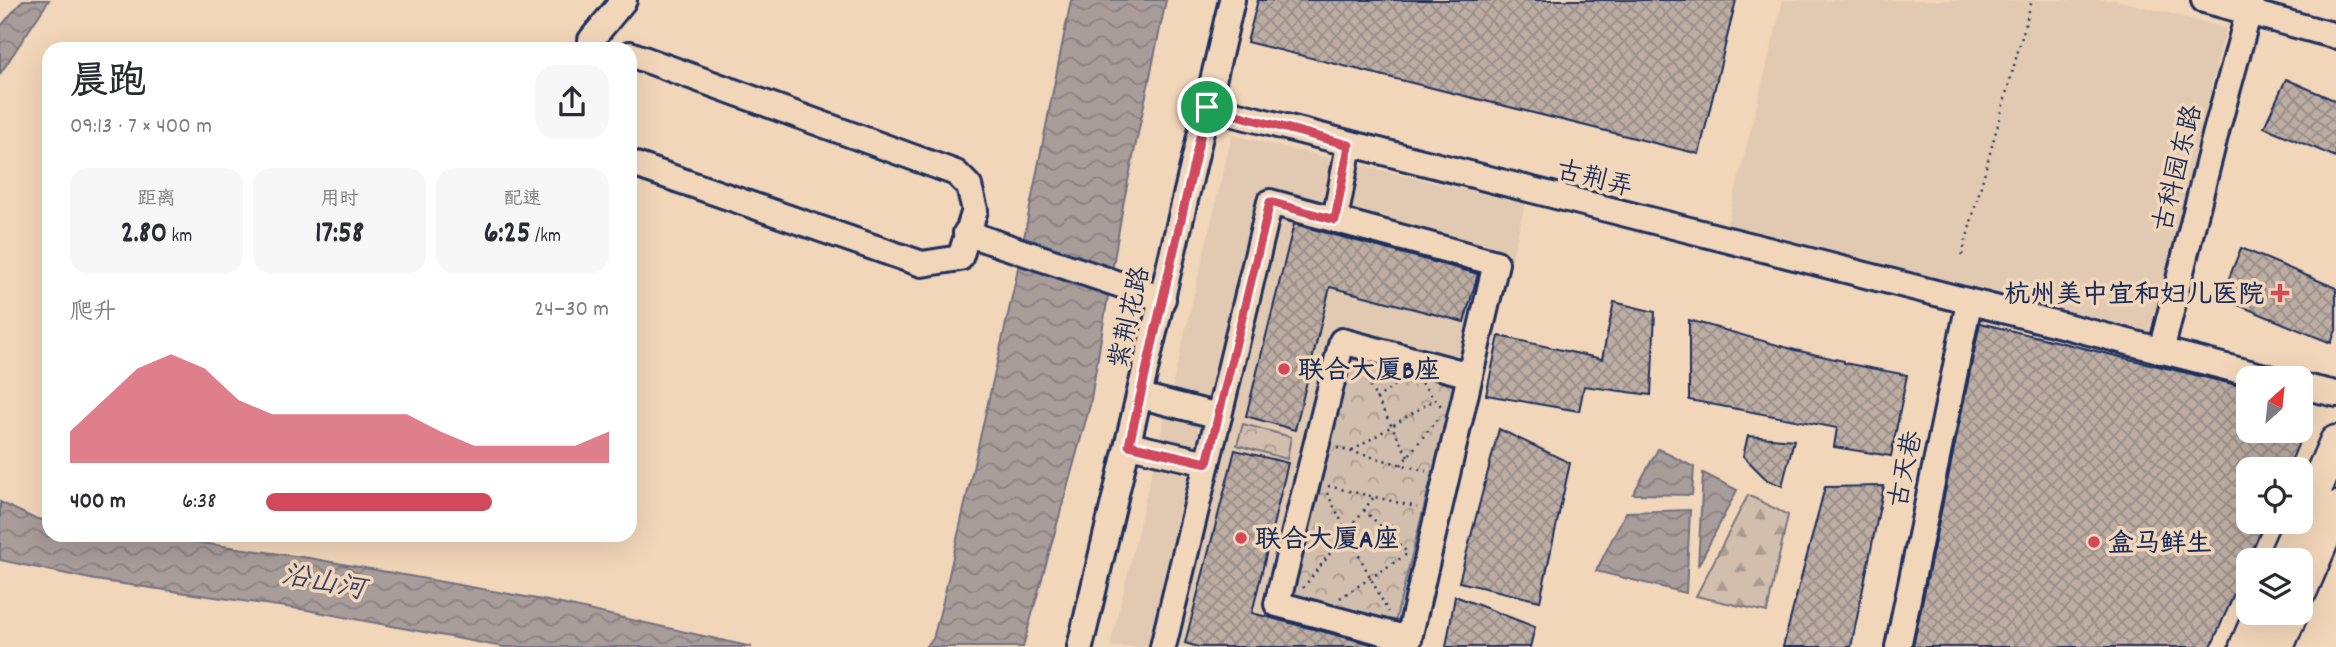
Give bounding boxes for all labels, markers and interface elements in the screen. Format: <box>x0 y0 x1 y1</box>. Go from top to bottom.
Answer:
text: 晨跑 <box>70 57 146 112</box>
button: share <box>535 65 609 139</box>
pin <box>1177 77 1237 137</box>
icon: arrive <box>1188 88 1226 126</box>
street label: 古科园东路 <box>2146 101 2213 236</box>
text: 09:13 · 7 × 400 m <box>70 111 212 144</box>
street label: 古荆弄 <box>1552 153 1636 208</box>
text: 距离 <box>137 187 176 214</box>
text: 用时 <box>320 187 359 214</box>
text: 配速 <box>503 187 542 214</box>
text: 2.80 <box>121 214 167 257</box>
text: 17:58 <box>315 214 364 257</box>
text: 6:25 <box>484 214 531 257</box>
text: km <box>167 224 192 251</box>
text: /km <box>531 224 561 251</box>
street label: 紫荆花路 <box>1102 263 1161 373</box>
place label: 杭州美中宜和妇儿医院 <box>2004 278 2264 315</box>
marker: 杭州美中宜和妇儿医院 <box>2270 283 2290 303</box>
text: 24–30 m <box>534 294 609 327</box>
text: 爬升 <box>70 297 116 330</box>
place label: 联合大厦B座 <box>1298 354 1440 391</box>
marker: 联合大厦B座 <box>1276 361 1292 377</box>
north arrow <box>2236 366 2314 443</box>
map controls <box>2236 366 2313 625</box>
street label: 古天巷 <box>1881 428 1934 512</box>
button: locate <box>2236 457 2313 534</box>
text: 400 m <box>70 486 126 519</box>
text: 6:38 <box>182 486 217 519</box>
place label: 联合大厦A座 <box>1255 523 1399 560</box>
place label: 盒马鲜生 <box>2108 527 2212 564</box>
marker: 联合大厦A座 <box>1233 530 1249 546</box>
marker: 盒马鲜生 <box>2086 534 2102 550</box>
button: layers <box>2236 548 2313 625</box>
water label: 沿山河 <box>278 557 372 613</box>

